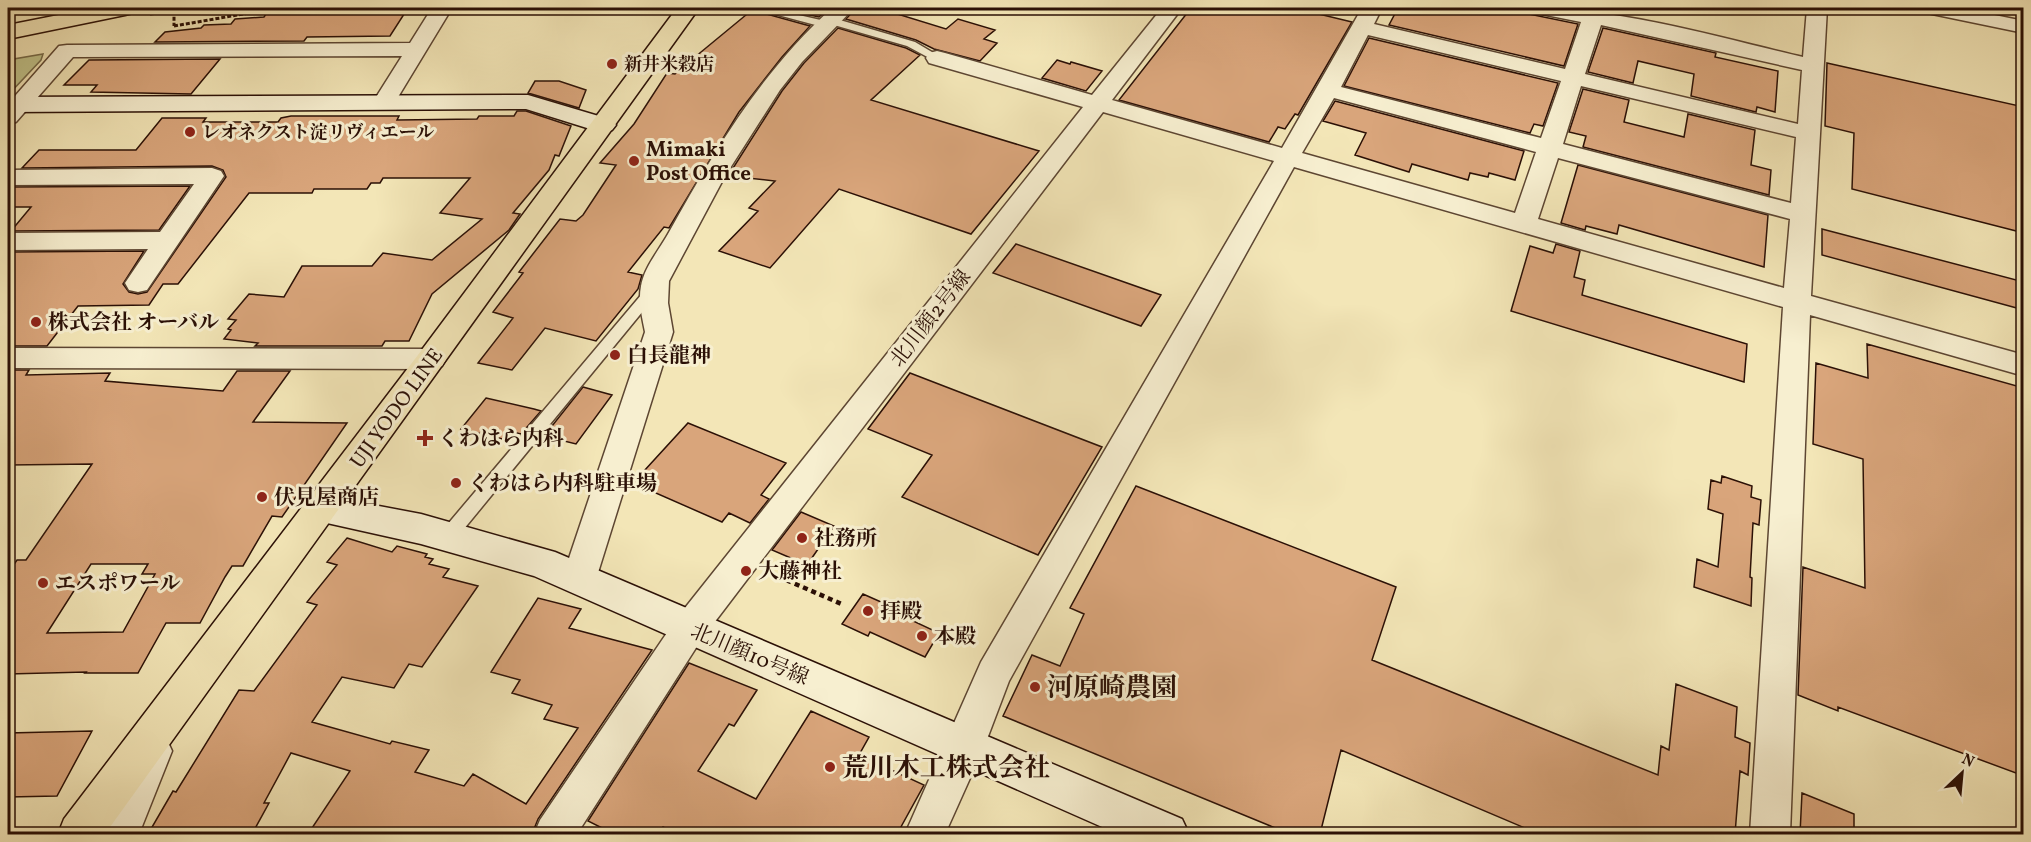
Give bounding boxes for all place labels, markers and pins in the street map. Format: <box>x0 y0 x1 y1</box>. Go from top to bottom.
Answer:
place label: 新井米穀店 <box>624 53 714 78</box>
marker: 新井米穀店 <box>605 57 619 71</box>
place label: レオネクスト淀リヴィエール <box>202 121 434 146</box>
marker: レオネクスト淀リヴィエール <box>183 125 197 139</box>
place label: Mimaki Post Office <box>646 136 751 189</box>
marker: Mimaki Post Office <box>627 154 641 168</box>
place label: 株式会社 オーバル <box>48 309 219 338</box>
marker: 株式会社 オーバル <box>29 315 43 329</box>
place label: 白長龍神 <box>627 342 711 371</box>
marker: 白長龍神 <box>608 348 622 362</box>
place label: くわはら内科 <box>438 425 564 454</box>
marker: くわはら内科 <box>416 429 434 447</box>
place label: くわはら内科駐車場 <box>468 470 657 499</box>
marker: くわはら内科駐車場 <box>449 476 463 490</box>
place label: 伏見屋商店 <box>274 484 379 513</box>
marker: 伏見屋商店 <box>255 490 269 504</box>
place label: 社務所 <box>814 525 877 554</box>
marker: 社務所 <box>795 531 809 545</box>
place label: 大藤神社 <box>758 558 842 587</box>
marker: 大藤神社 <box>739 564 753 578</box>
place label: エスポワール <box>55 570 181 599</box>
marker: エスポワール <box>36 576 50 590</box>
place label: 拝殿 <box>880 598 922 627</box>
marker: 拝殿 <box>861 604 875 618</box>
place label: 本殿 <box>934 623 976 652</box>
marker: 本殿 <box>915 629 929 643</box>
place label: 河原崎農園 <box>1047 671 1177 707</box>
marker: 河原崎農園 <box>1028 680 1042 694</box>
place label: 荒川木工株式会社 <box>842 751 1050 787</box>
marker: 荒川木工株式会社 <box>823 760 837 774</box>

